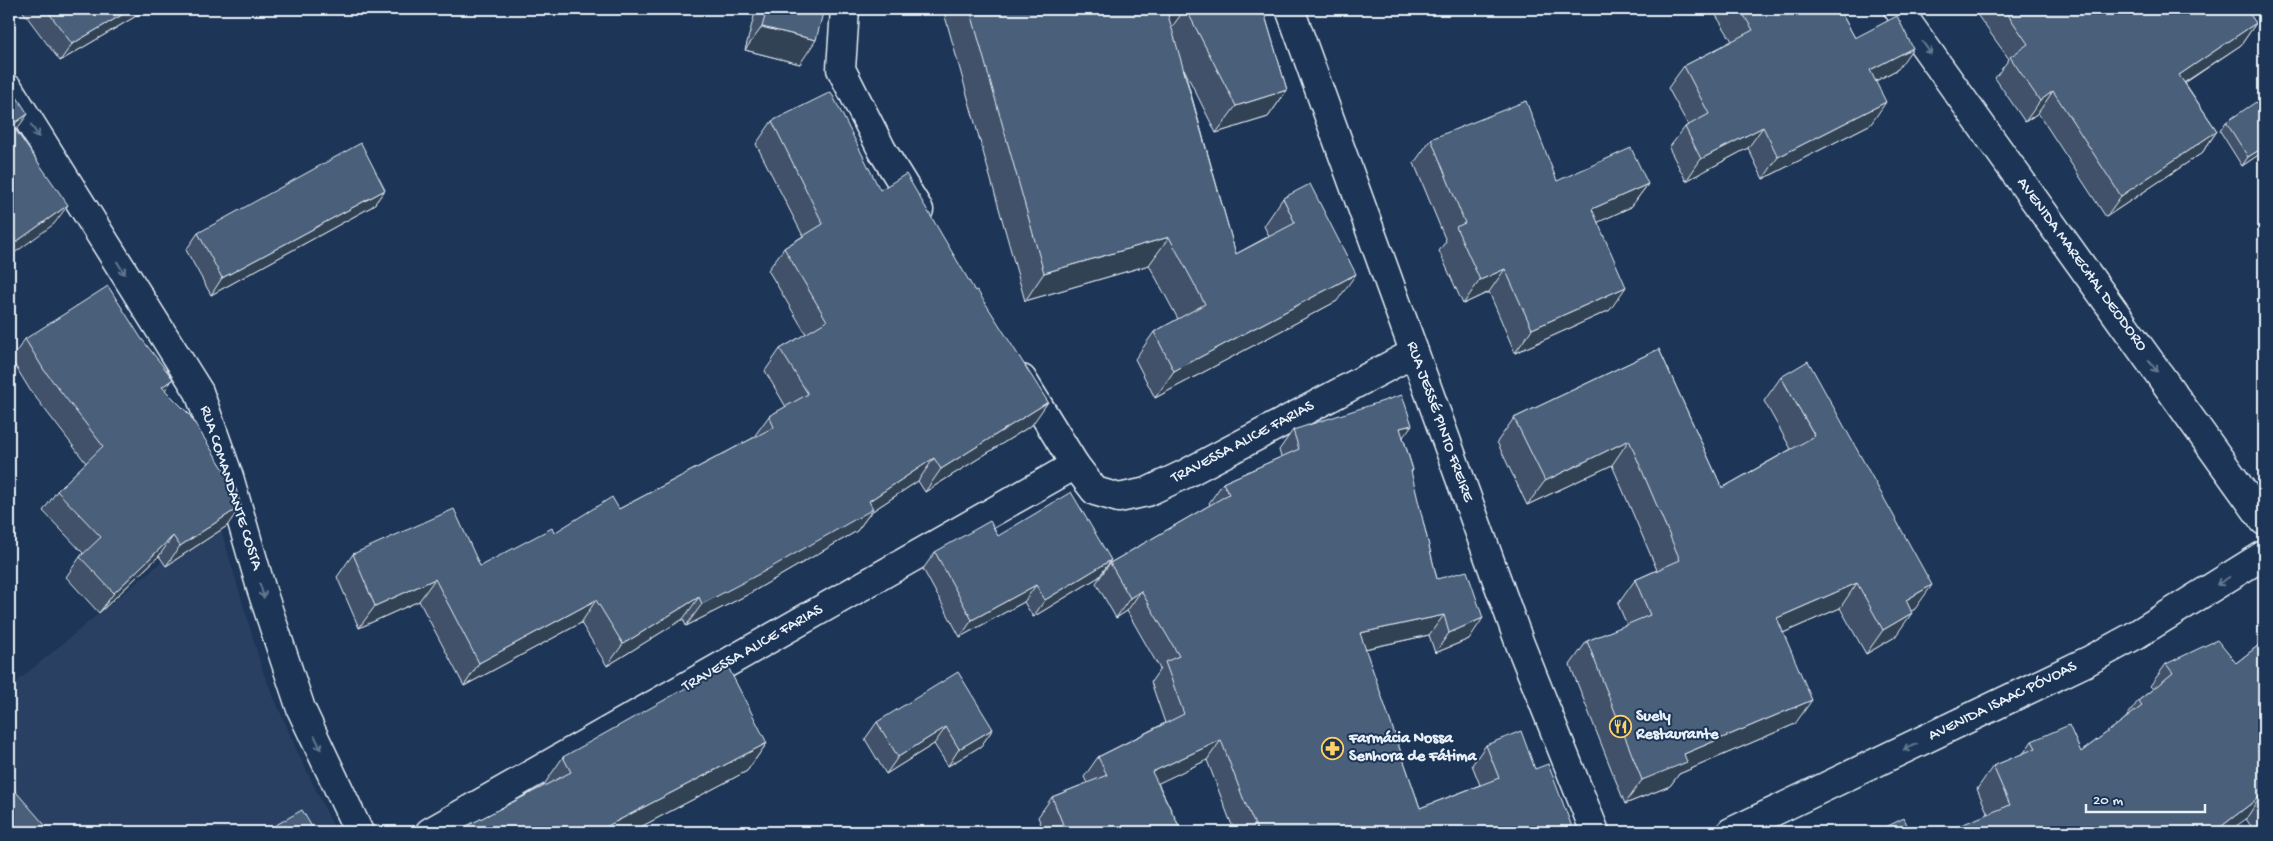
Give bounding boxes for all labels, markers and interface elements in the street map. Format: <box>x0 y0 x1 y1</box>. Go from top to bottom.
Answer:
one-way arrow <box>1922 41 1932 55</box>
one-way arrow <box>30 123 40 137</box>
street label: AVENIDA MARECHAL DEODORO <box>2012 174 2151 356</box>
one-way arrow <box>116 261 126 275</box>
street label: RUA JESSÉ PINTO FREIRE <box>1401 339 1477 506</box>
one-way arrow <box>2148 359 2158 373</box>
street label: TRAVESSA ALICE FARIAS <box>1167 397 1318 489</box>
street label: RUA COMANDANTE COSTA <box>194 403 266 574</box>
one-way arrow <box>2216 576 2230 586</box>
one-way arrow <box>258 583 268 599</box>
street label: TRAVESSA ALICE FARIAS <box>678 601 827 698</box>
street label: AVENIDA ISAAC PÓVOAS <box>1926 658 2081 746</box>
place label: Suely Restaurante <box>1635 708 1719 745</box>
restaurant icon: Suely Restaurante <box>1608 714 1632 738</box>
place label: Farmácia Nossa Senhora de Fátima <box>1348 730 1477 767</box>
one-way arrow <box>313 736 323 751</box>
pharmacy icon: Farmácia Nossa Senhora de Fátima <box>1321 736 1345 760</box>
one-way arrow <box>1903 742 1918 752</box>
scale bar <box>2086 781 2204 813</box>
text: 20 m <box>2093 792 2123 810</box>

